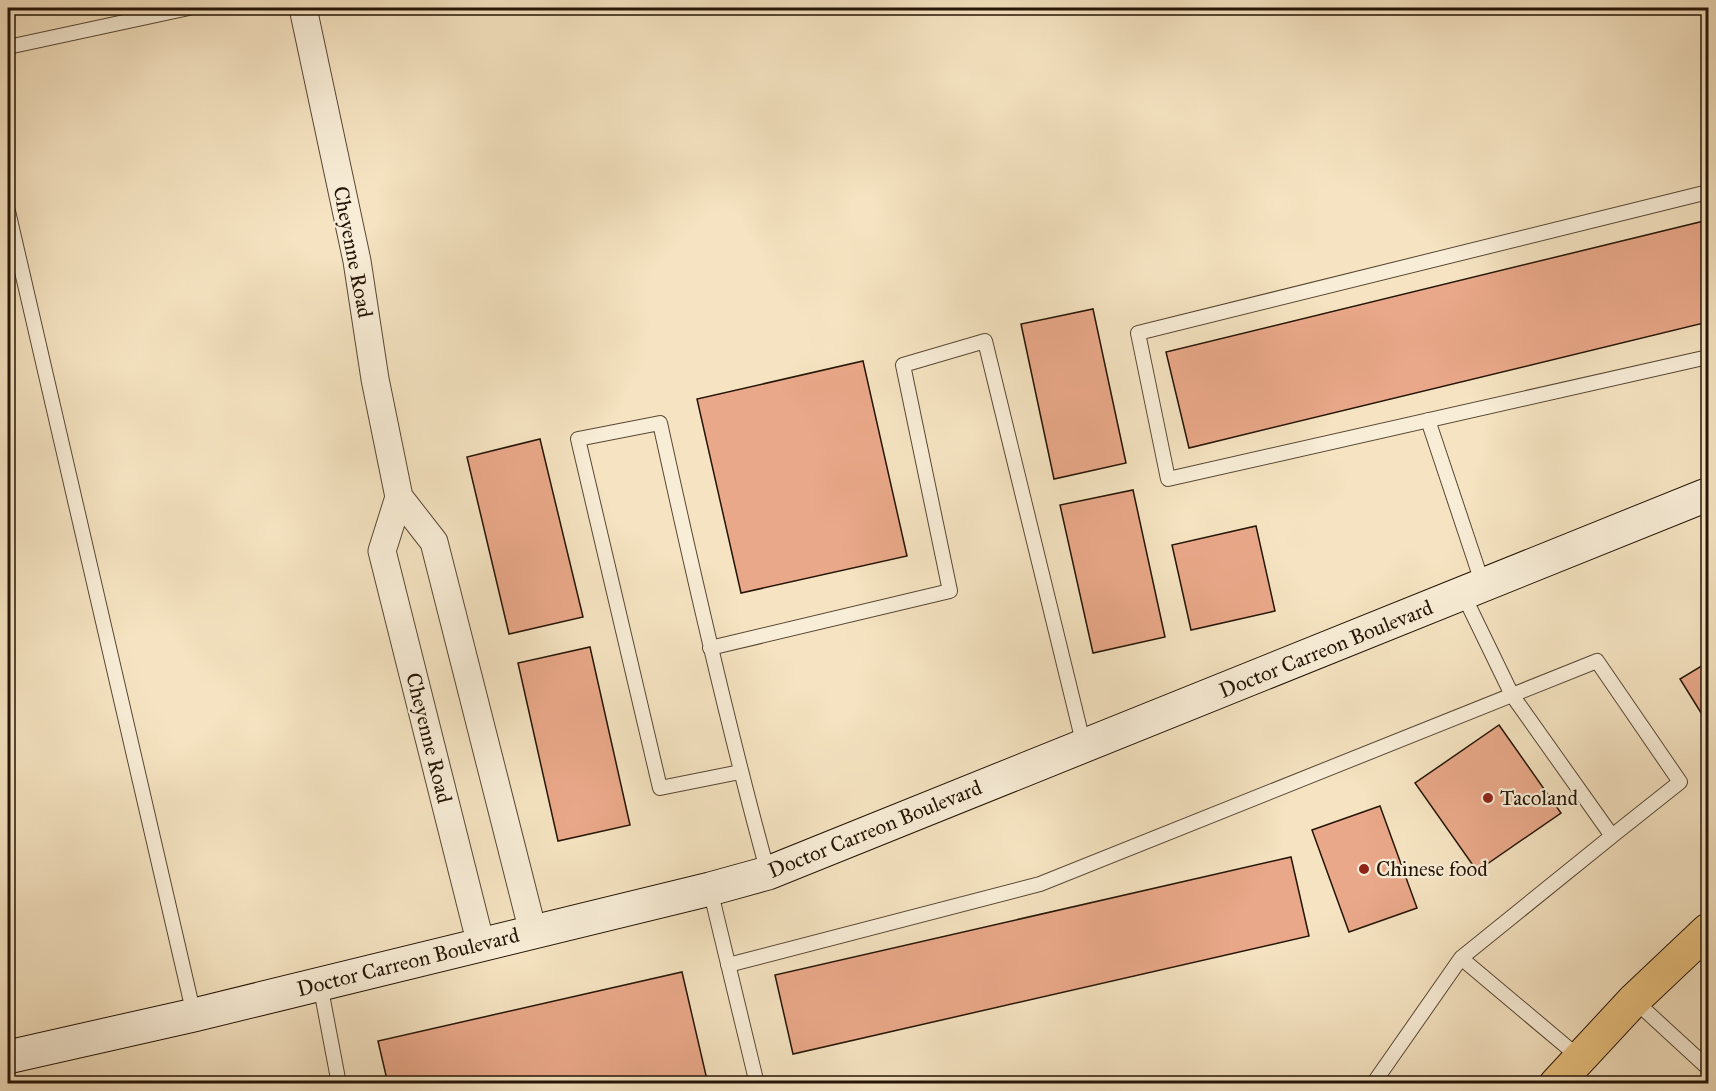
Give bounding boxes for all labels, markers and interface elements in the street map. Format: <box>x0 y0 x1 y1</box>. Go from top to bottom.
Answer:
street label: Cheyenne Road <box>327 184 379 321</box>
street label: Doctor Carreon Boulevard <box>1215 594 1437 704</box>
street label: Cheyenne Road <box>400 670 458 806</box>
street label: Doctor Carreon Boulevard <box>764 774 986 884</box>
place label: Tacoland <box>1500 785 1578 811</box>
marker: Tacoland <box>1481 791 1495 805</box>
place label: Chinese food <box>1376 856 1488 882</box>
marker: Chinese food <box>1357 862 1371 876</box>
street label: Doctor Carreon Boulevard <box>294 922 522 1002</box>

